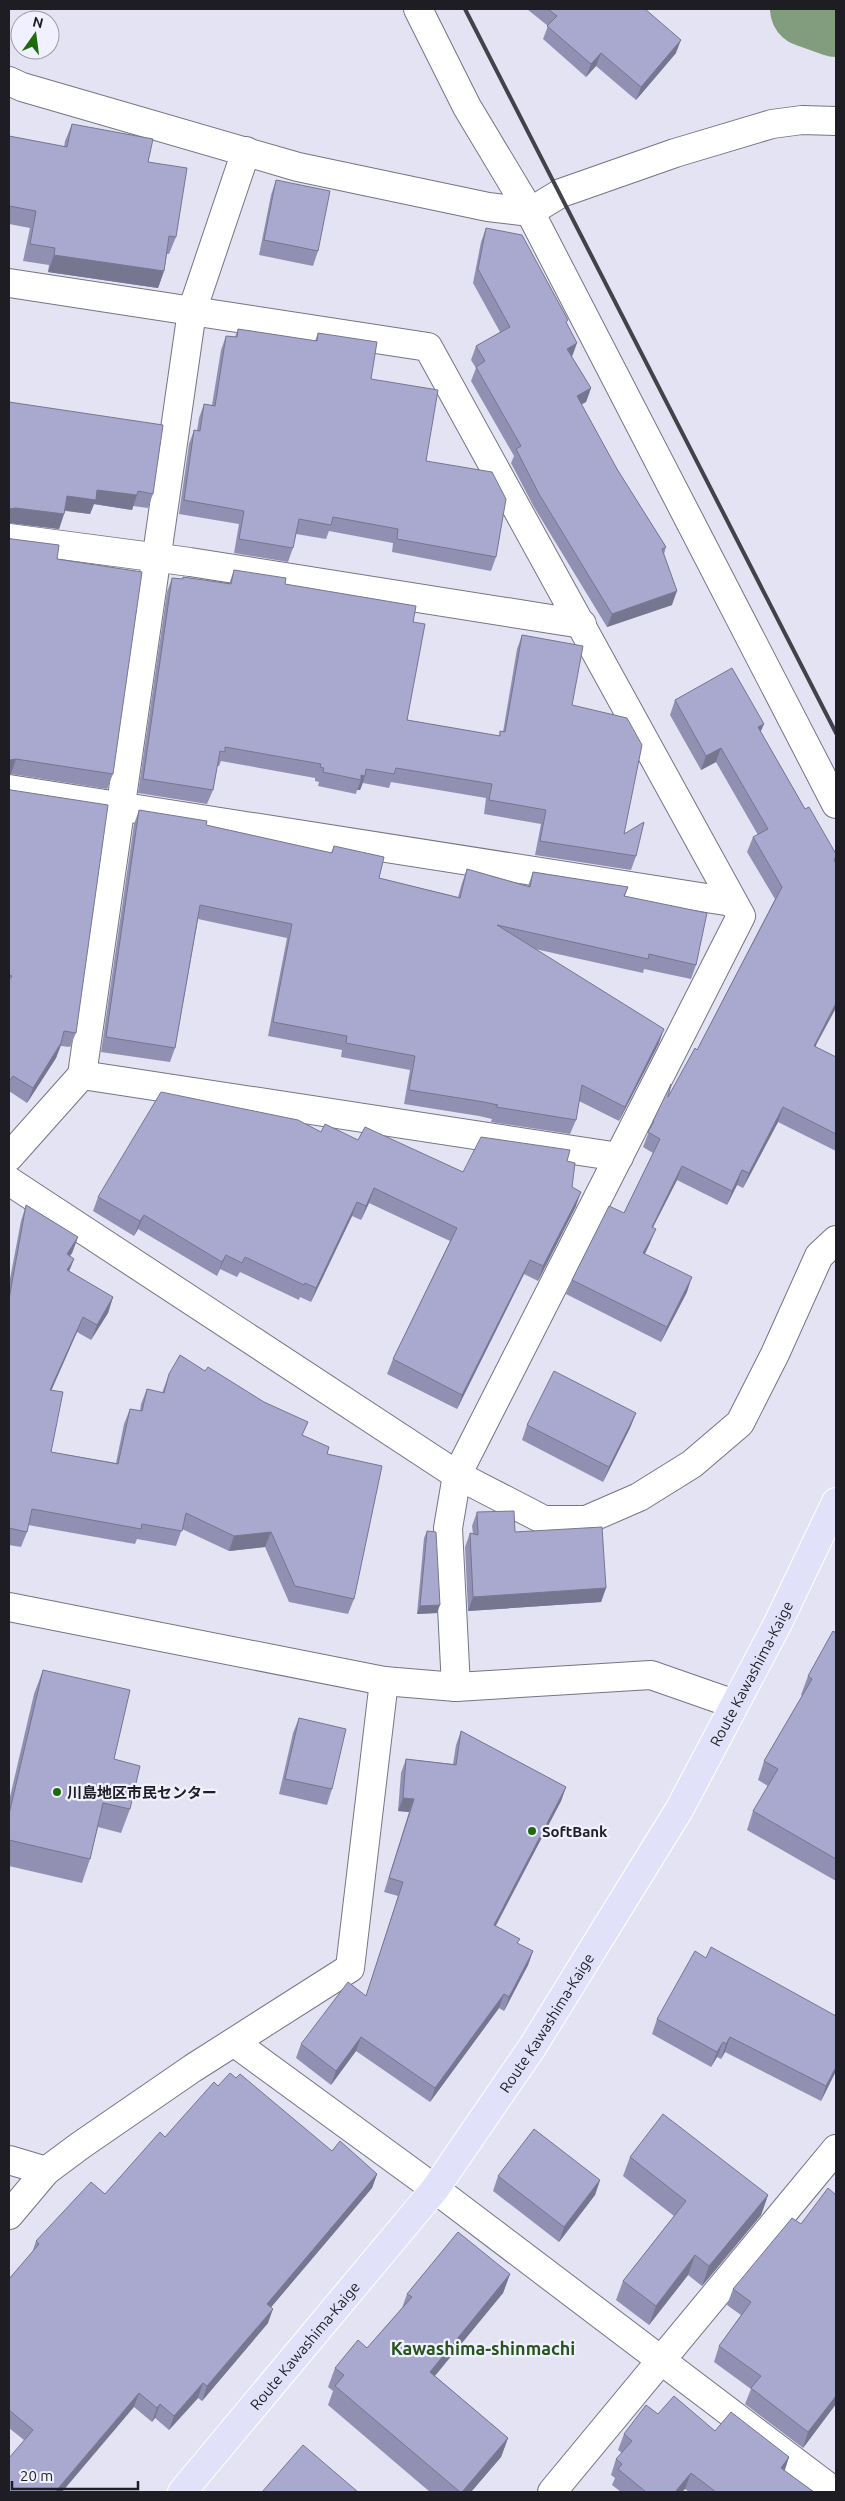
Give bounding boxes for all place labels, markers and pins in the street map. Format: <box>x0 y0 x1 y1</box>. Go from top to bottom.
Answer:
place label: 川島地区市民センター <box>67 1784 217 1801</box>
marker: 川島地区市民センター <box>51 1786 63 1798</box>
place label: SoftBank <box>542 1823 608 1840</box>
marker: SoftBank <box>526 1825 538 1837</box>

